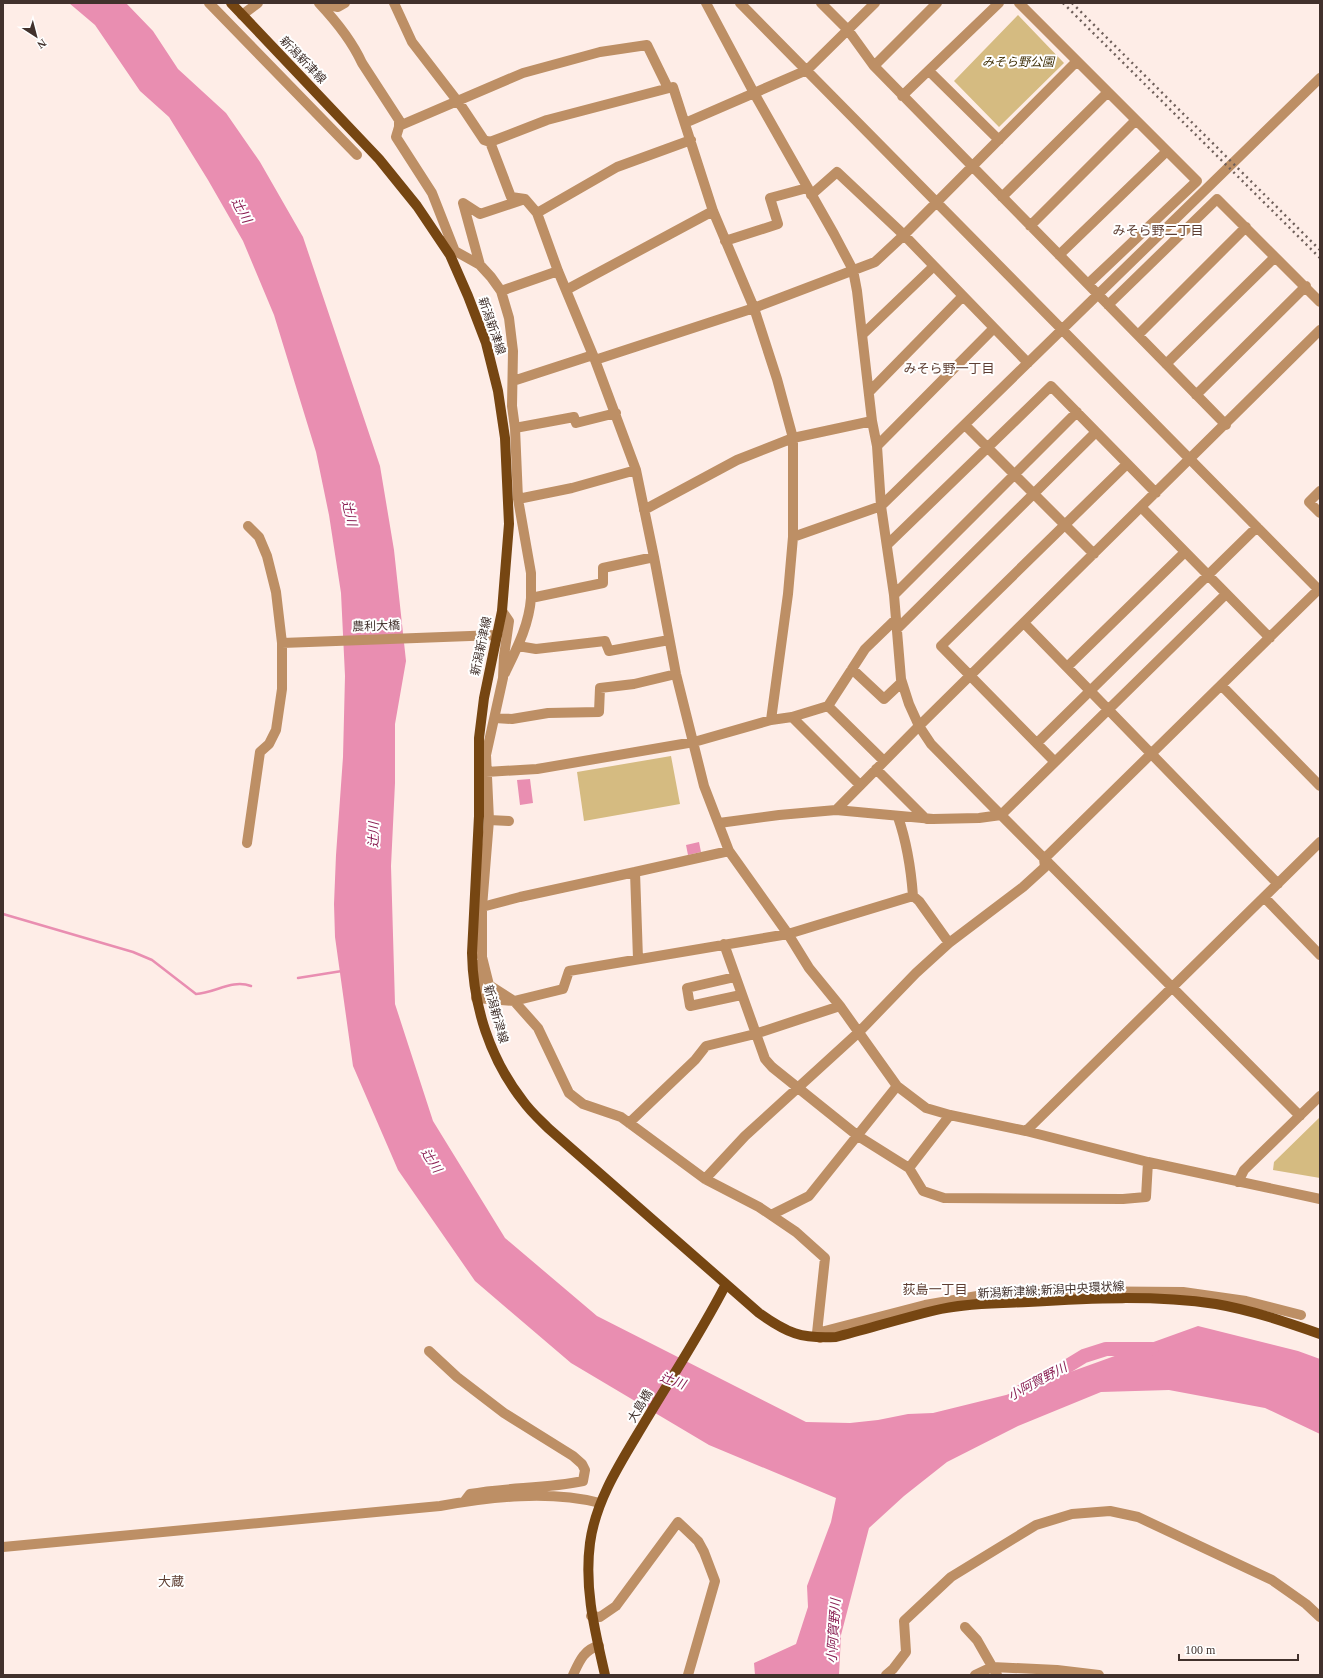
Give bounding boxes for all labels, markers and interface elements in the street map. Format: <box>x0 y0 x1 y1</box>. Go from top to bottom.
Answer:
north arrow <box>16 16 56 56</box>
street label: 新潟新津線 <box>277 34 329 86</box>
text: N <box>35 37 49 51</box>
park label: みそら野公園 <box>982 55 1056 69</box>
water label: 辻川 <box>229 195 255 227</box>
district label: みそら野二丁目 <box>1112 223 1204 238</box>
street label: 新潟新津線 <box>476 295 508 357</box>
district label: みそら野一丁目 <box>903 361 995 376</box>
water label: 辻川 <box>339 499 360 529</box>
street label: 新潟新津線 <box>468 615 494 677</box>
street label: 農利大橋 <box>352 618 400 634</box>
water label: 辻川 <box>366 820 381 848</box>
street label: 新潟新津線 <box>481 983 511 1045</box>
water label: 辻川 <box>418 1145 446 1177</box>
street label: 新潟新津線;新潟中央環状線 <box>977 1279 1125 1301</box>
district label: 荻島一丁目 <box>902 1282 968 1297</box>
water label: 小阿賀野川 <box>1005 1359 1071 1403</box>
water label: 辻川 <box>658 1369 689 1393</box>
street label: 大島橋 <box>625 1387 655 1425</box>
district label: 大蔵 <box>158 1574 184 1589</box>
water label: 小阿賀野川 <box>824 1596 843 1664</box>
scale bar <box>1179 1636 1298 1662</box>
text: 100 m <box>1185 1643 1216 1657</box>

